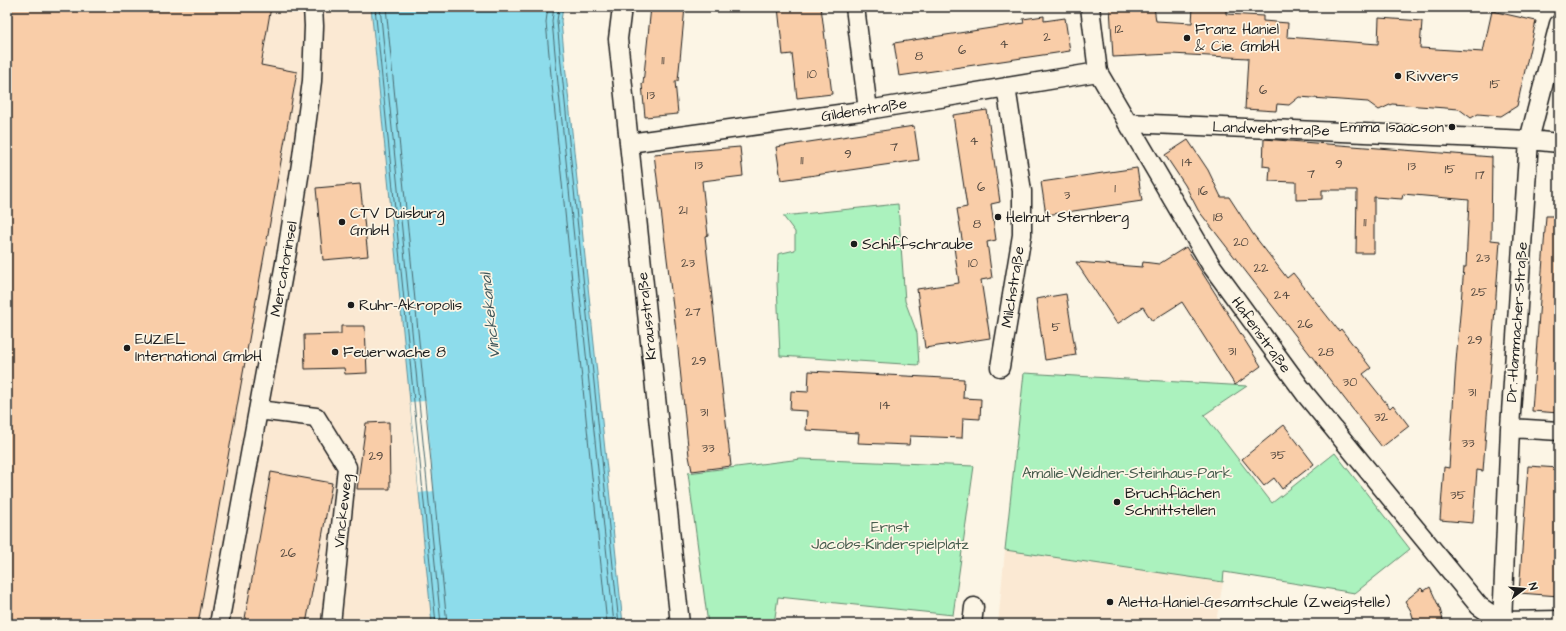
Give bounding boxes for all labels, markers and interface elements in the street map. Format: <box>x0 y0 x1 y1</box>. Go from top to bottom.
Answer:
place label: Franz Haniel & Cie. GmbH <box>1195 19 1280 57</box>
house number: 12 <box>1114 20 1124 38</box>
house number: 2 <box>1043 28 1051 46</box>
marker: Franz Haniel & Cie. GmbH <box>1182 33 1192 43</box>
house number: 4 <box>1000 35 1009 53</box>
house number: 6 <box>958 41 966 59</box>
house number: 8 <box>915 47 924 65</box>
house number: 11 <box>661 51 665 69</box>
house number: 10 <box>807 65 817 83</box>
place label: Rivvers <box>1406 66 1459 87</box>
marker: Rivvers <box>1393 71 1403 81</box>
house number: 15 <box>1490 75 1500 93</box>
house number: 6 <box>1259 81 1267 99</box>
house number: 13 <box>647 86 656 104</box>
street label: Gildenstraße <box>820 93 908 127</box>
street label: Landwehrstraße <box>1212 116 1330 142</box>
place label: Emma Isaacson <box>1340 117 1444 138</box>
marker: Emma Isaacson <box>1447 122 1457 132</box>
house number: 4 <box>970 132 979 150</box>
house number: 7 <box>890 138 898 156</box>
house number: 9 <box>844 145 852 163</box>
house number: 11 <box>800 151 804 169</box>
house number: 14 <box>1182 153 1192 171</box>
house number: 9 <box>1335 155 1343 173</box>
house number: 13 <box>695 156 704 174</box>
house number: 13 <box>1408 157 1417 175</box>
house number: 15 <box>1445 160 1455 178</box>
house number: 7 <box>1307 165 1315 183</box>
house number: 17 <box>1475 166 1485 184</box>
house number: 6 <box>977 178 985 196</box>
house number: 1 <box>1114 179 1116 197</box>
house number: 16 <box>1198 182 1208 200</box>
house number: 3 <box>1064 186 1071 204</box>
house number: 21 <box>678 201 688 219</box>
place label: CTV Duisburg GmbH <box>350 203 445 241</box>
place label: Helmut Sternberg <box>1006 207 1129 229</box>
house number: 18 <box>1213 208 1224 226</box>
marker: Helmut Sternberg <box>993 212 1003 222</box>
house number: 11 <box>1363 213 1367 231</box>
house number: 8 <box>973 215 982 233</box>
marker: CTV Duisburg GmbH <box>337 217 347 227</box>
street label: Mercatorinsel <box>265 220 303 318</box>
house number: 20 <box>1233 233 1249 251</box>
place label: Schiffschraube <box>862 234 973 255</box>
marker: Schiffschraube <box>849 239 859 249</box>
street label: Dr.-Hammacher-Straße <box>1501 241 1533 403</box>
street label: Milchstraße <box>996 245 1030 329</box>
house number: 23 <box>1476 249 1490 267</box>
house number: 23 <box>681 254 695 272</box>
house number: 10 <box>968 254 978 272</box>
house number: 22 <box>1254 259 1269 277</box>
water label: Vinckekanal <box>474 270 505 360</box>
street label: Krausstraße <box>632 271 662 361</box>
house number: 25 <box>1471 283 1487 301</box>
house number: 24 <box>1274 286 1290 304</box>
street label: Hafenstraße <box>1226 293 1296 377</box>
place label: Ruhr-Akropolis <box>359 295 463 316</box>
marker: Ruhr-Akropolis <box>346 300 356 310</box>
house number: 27 <box>685 303 701 321</box>
house number: 26 <box>1297 315 1313 333</box>
house number: 5 <box>1051 318 1061 336</box>
place label: EUZIEL International GmbH <box>135 329 262 367</box>
house number: 29 <box>1468 331 1482 349</box>
place label: Feuerwache 8 <box>343 342 446 363</box>
house number: 31 <box>1228 342 1236 360</box>
marker: EUZIEL International GmbH <box>122 343 132 353</box>
house number: 28 <box>1318 343 1335 361</box>
marker: Feuerwache 8 <box>330 347 340 357</box>
house number: 29 <box>692 352 706 370</box>
house number: 30 <box>1343 373 1357 391</box>
house number: 31 <box>1468 383 1476 401</box>
house number: 14 <box>880 396 890 414</box>
house number: 31 <box>700 403 708 421</box>
house number: 32 <box>1374 408 1389 426</box>
house number: 33 <box>1461 434 1475 452</box>
house number: 33 <box>701 439 715 457</box>
house number: 35 <box>1270 446 1286 464</box>
house number: 29 <box>369 447 383 465</box>
park label: Amalie-Weidner-Steinhaus-Park <box>1022 463 1232 484</box>
street label: Vinckeweg <box>329 473 358 549</box>
place label: Bruchflächen Schnittstellen <box>1125 483 1220 521</box>
house number: 35 <box>1450 486 1466 504</box>
marker: Bruchflächen Schnittstellen <box>1112 497 1122 507</box>
park label: Ernst Jacobs-Kinderspielplatz <box>811 517 969 555</box>
house number: 26 <box>280 544 296 562</box>
north arrow <box>1504 569 1544 609</box>
text: N <box>1525 581 1541 592</box>
place label: Aletta-Haniel-Gesamtschule (Zweigstelle) <box>1118 592 1390 614</box>
marker: Aletta-Haniel-Gesamtschule (Zweigstelle) <box>1105 597 1115 607</box>

